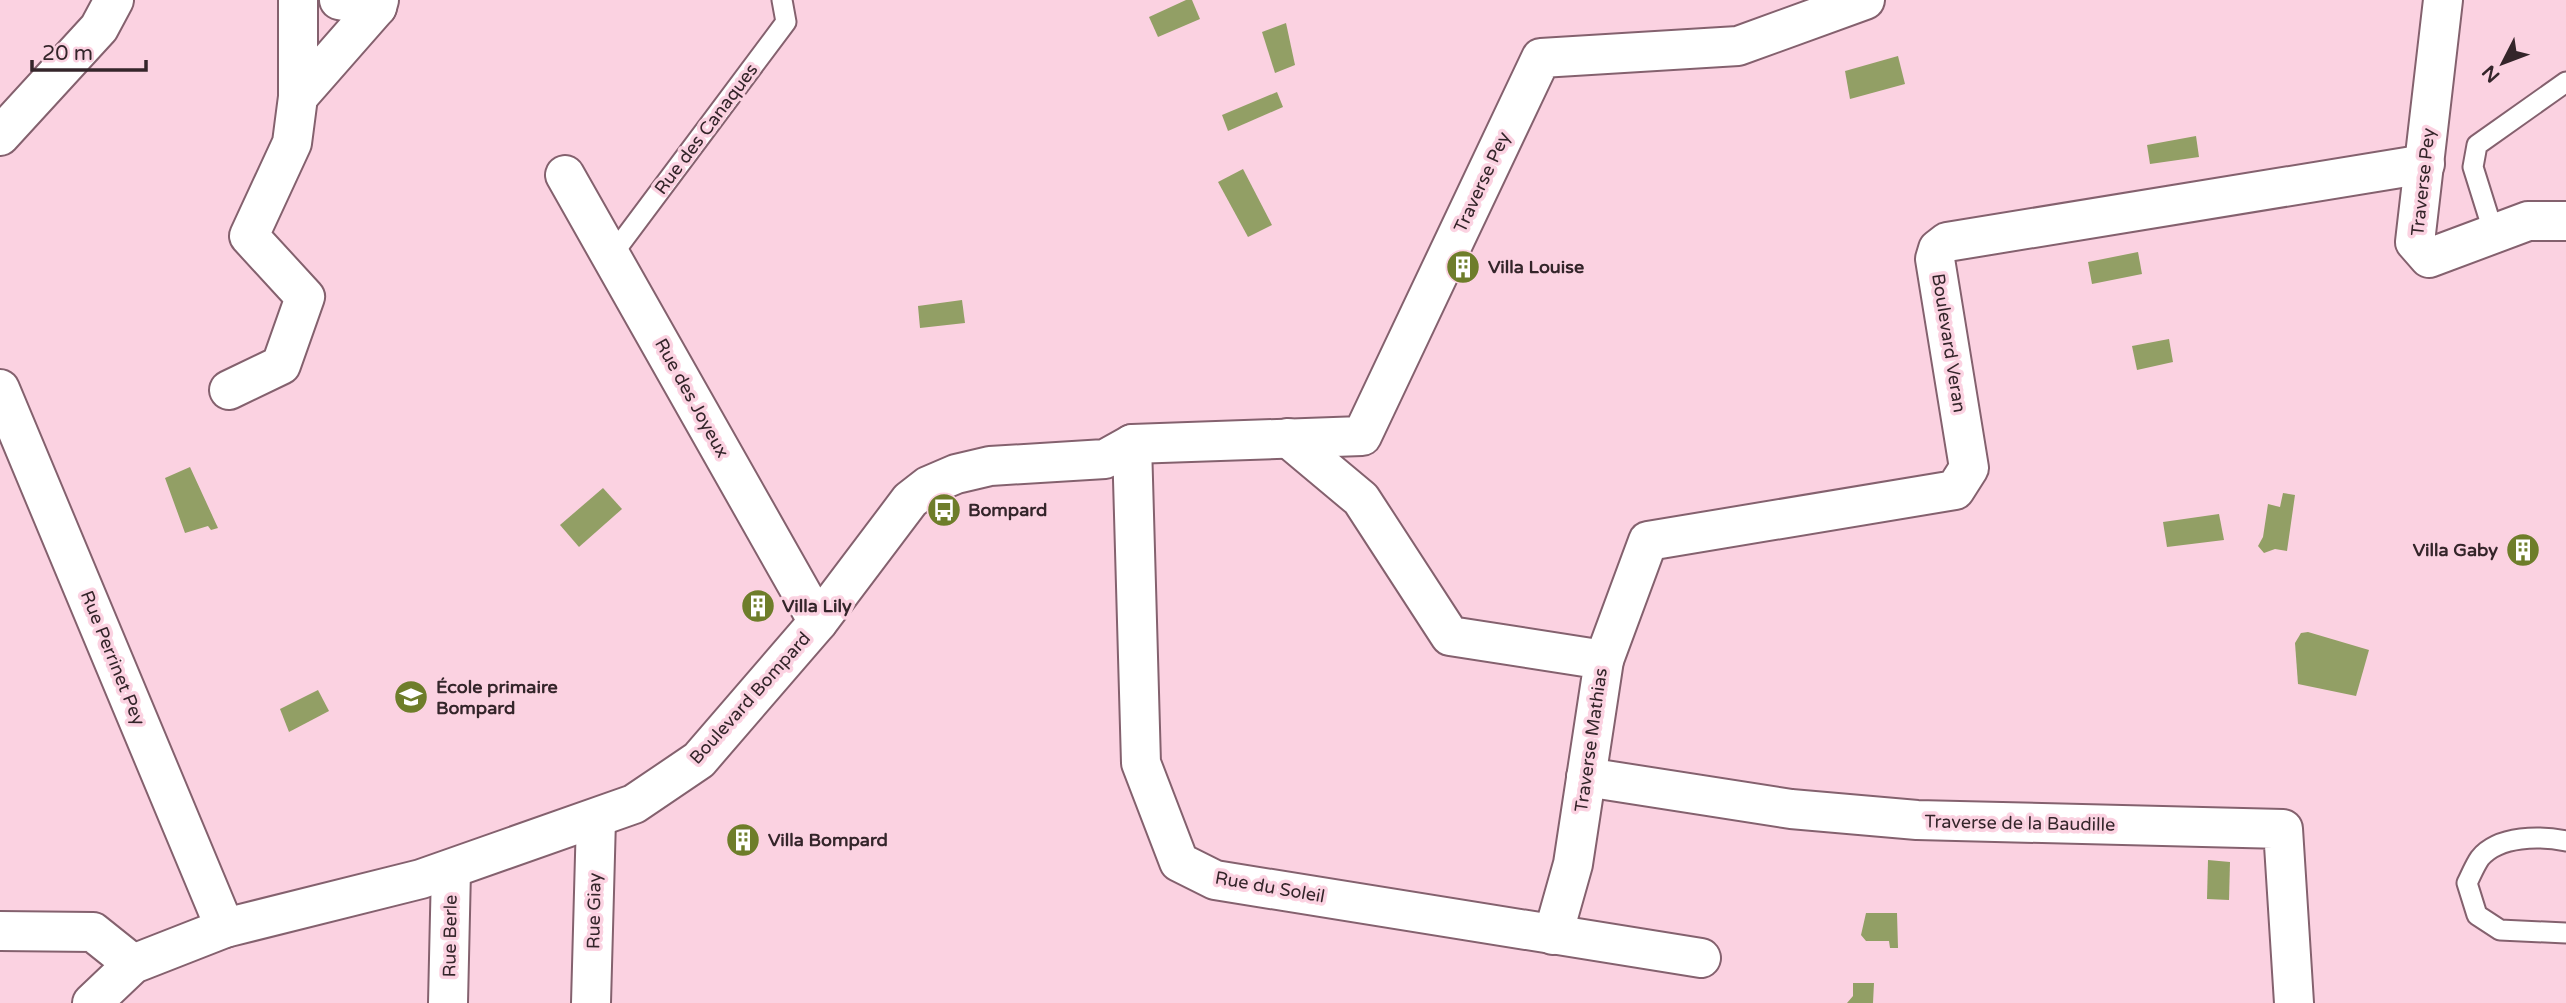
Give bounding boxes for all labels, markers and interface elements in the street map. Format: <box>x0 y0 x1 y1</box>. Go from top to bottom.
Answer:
scale bar <box>32 28 145 72</box>
north arrow <box>2468 28 2538 98</box>
text: 20 m <box>42 41 93 66</box>
street label: Rue des Canaques <box>650 59 762 199</box>
text: N <box>2478 61 2504 87</box>
street label: Traverse Pey <box>2406 127 2440 237</box>
street label: Traverse Pey <box>1449 128 1515 236</box>
building icon: Villa Louise <box>1444 248 1482 286</box>
place label: Villa Louise <box>1488 256 1584 278</box>
street label: Boulevard Veran <box>1927 272 1971 414</box>
street label: Rue des Joyeux <box>650 335 734 461</box>
bus stop icon: Bompard <box>925 491 963 529</box>
place label: Bompard <box>968 499 1047 521</box>
building icon: Villa Gaby <box>2504 531 2542 569</box>
place label: Villa Gaby <box>2413 539 2498 561</box>
street label: Rue Perrinet Pey <box>76 587 150 729</box>
building icon: Villa Lily <box>739 587 777 625</box>
place label: Villa Lily <box>782 595 852 617</box>
street label: Boulevard Bompard <box>685 627 815 769</box>
street label: Traverse Mathias <box>1570 667 1612 813</box>
place label: École primaire Bompard <box>436 676 558 719</box>
school or university icon: École primaire Bompard <box>392 678 430 716</box>
street label: Traverse de la Baudille <box>1924 810 2116 836</box>
building icon: Villa Bompard <box>724 821 762 859</box>
place label: Villa Bompard <box>768 829 888 851</box>
street label: Rue du Soleil <box>1213 867 1327 907</box>
street label: Rue Giay <box>582 872 606 949</box>
street label: Rue Berle <box>438 894 462 978</box>

